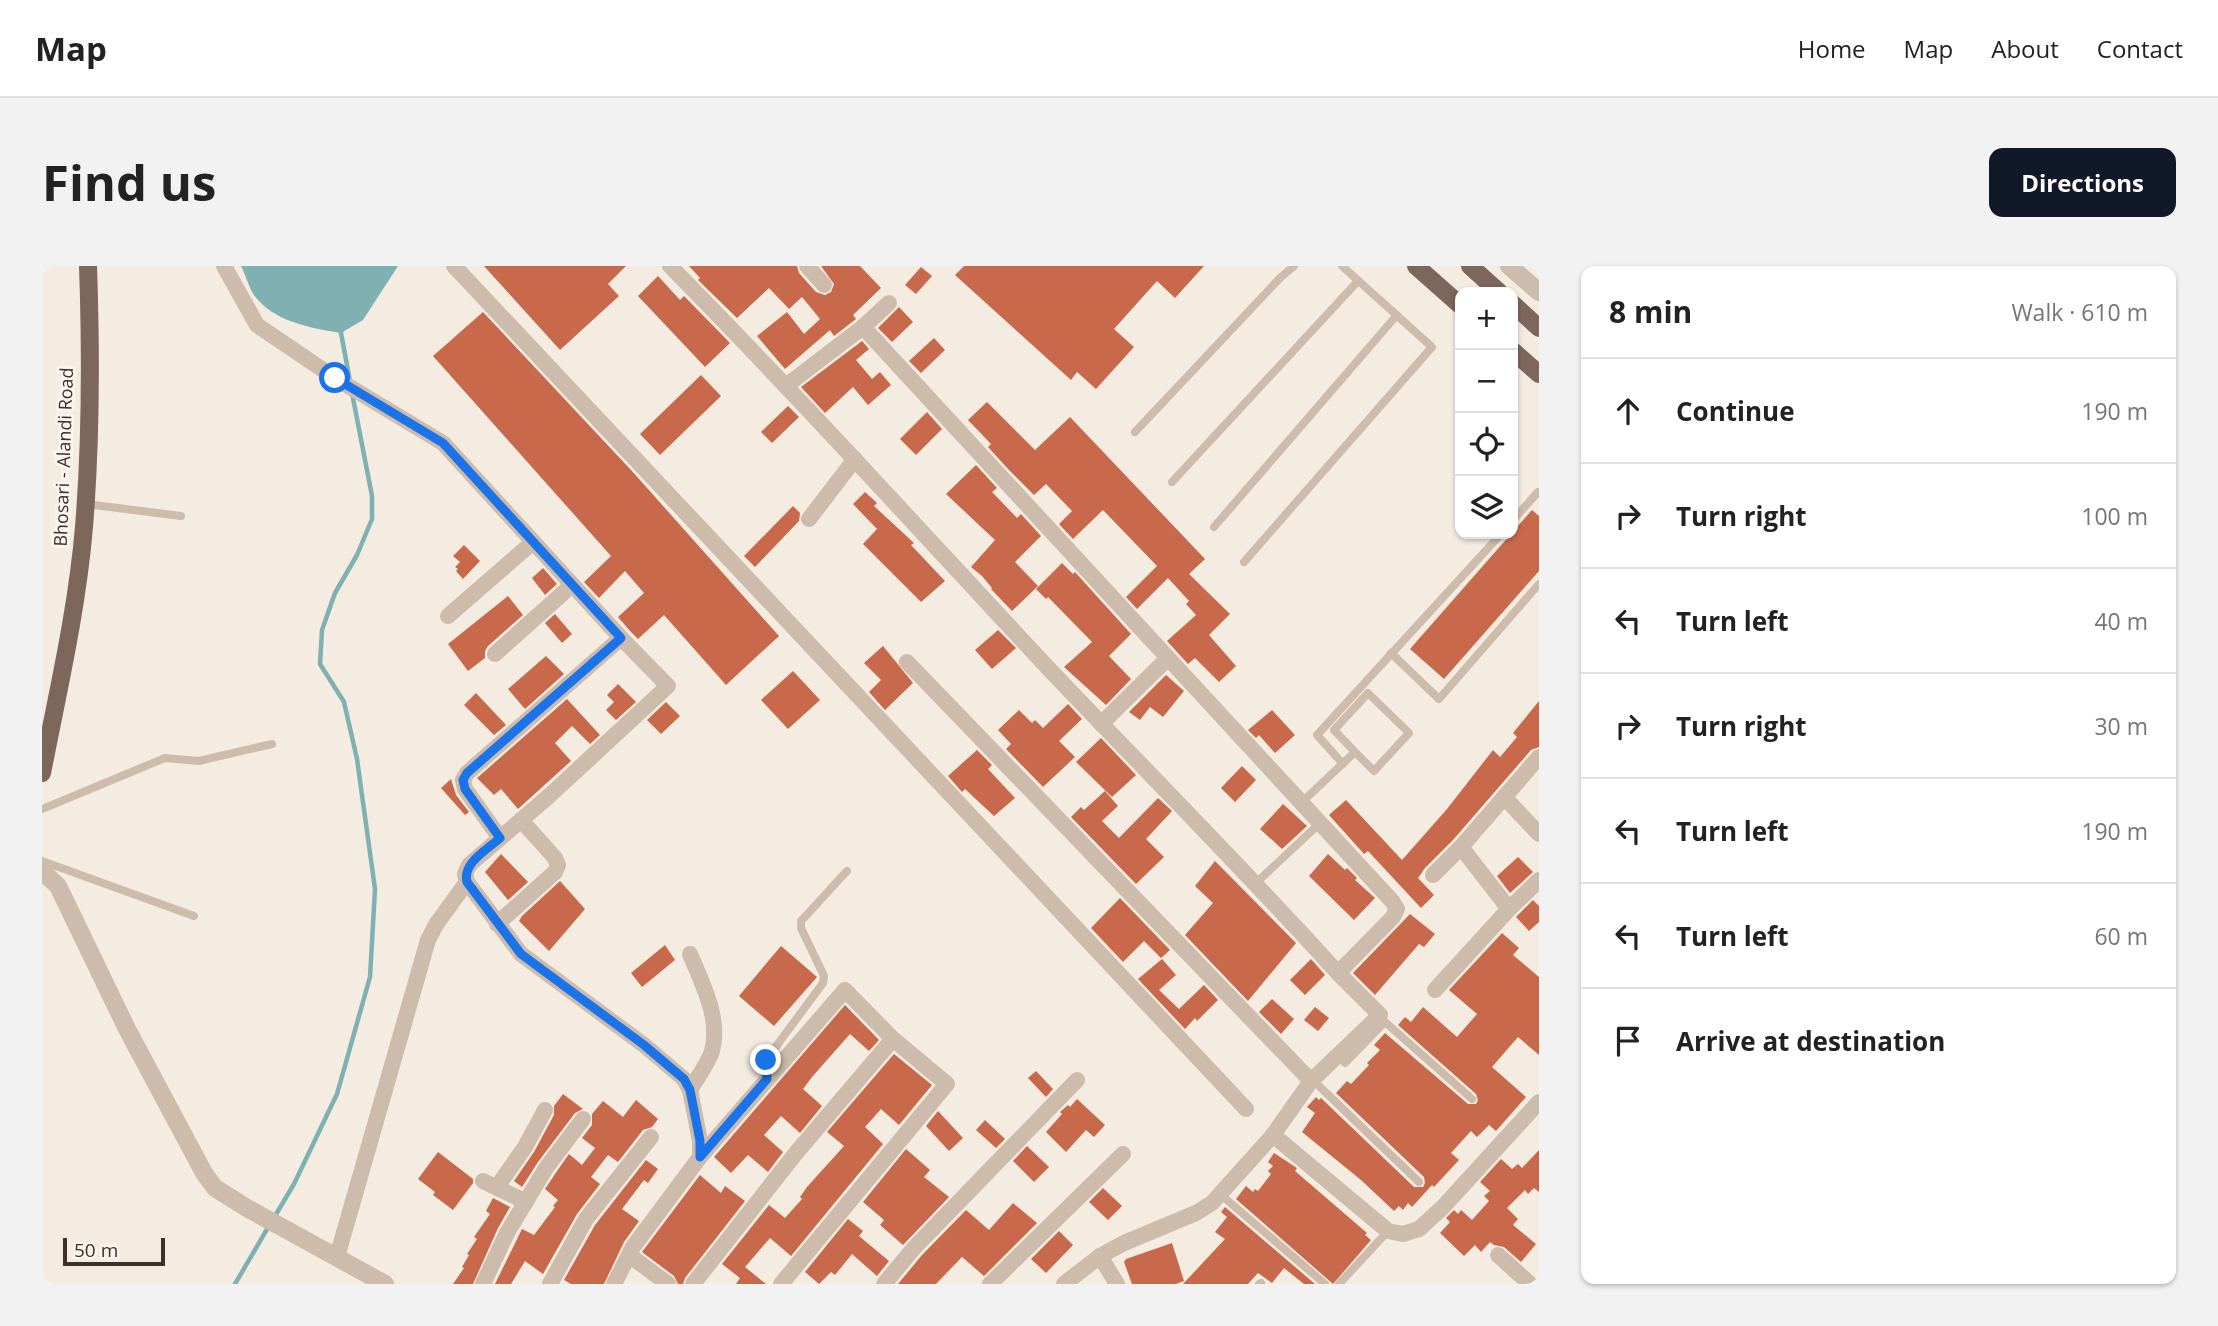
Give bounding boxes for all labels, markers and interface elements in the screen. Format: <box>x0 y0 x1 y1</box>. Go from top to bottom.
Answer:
text: Map <box>35 26 107 71</box>
text: Home <box>1798 32 1866 65</box>
text: Map <box>1904 32 1953 65</box>
text: About <box>1991 32 2059 65</box>
text: Contact <box>2097 32 2183 65</box>
button: Directions <box>1989 148 2176 217</box>
text: Find us <box>42 149 216 215</box>
map controls <box>1455 287 1518 539</box>
button: + <box>1455 287 1518 350</box>
text: 8 min <box>1609 291 1692 332</box>
text: Walk · 610 m <box>2011 296 2148 328</box>
button: − <box>1455 350 1518 413</box>
route start <box>319 362 350 393</box>
street label: Bhosari - Alandi Road <box>48 367 78 547</box>
icon: ahead <box>1609 392 1647 430</box>
text: Continue <box>1676 393 1795 429</box>
text: 190 m <box>2081 395 2148 427</box>
button: locate <box>1455 413 1518 476</box>
button: layers <box>1455 476 1518 539</box>
icon: right <box>1609 497 1647 535</box>
text: Turn right <box>1676 498 1807 534</box>
text: 100 m <box>2081 500 2148 532</box>
icon: left <box>1609 602 1647 640</box>
text: Turn left <box>1676 603 1788 639</box>
text: 40 m <box>2094 605 2148 637</box>
icon: right <box>1609 707 1647 745</box>
text: Turn right <box>1676 708 1807 744</box>
text: 30 m <box>2094 710 2148 742</box>
icon: left <box>1609 812 1647 850</box>
text: Turn left <box>1676 813 1788 849</box>
text: 190 m <box>2081 815 2148 847</box>
icon: left <box>1609 917 1647 955</box>
text: Turn left <box>1676 918 1788 954</box>
text: 60 m <box>2094 920 2148 952</box>
icon: arrive <box>1609 1022 1647 1060</box>
text: Arrive at destination <box>1676 1023 1945 1059</box>
route end <box>750 1044 781 1075</box>
scale bar <box>63 1235 164 1267</box>
text: 50 m <box>74 1237 118 1263</box>

